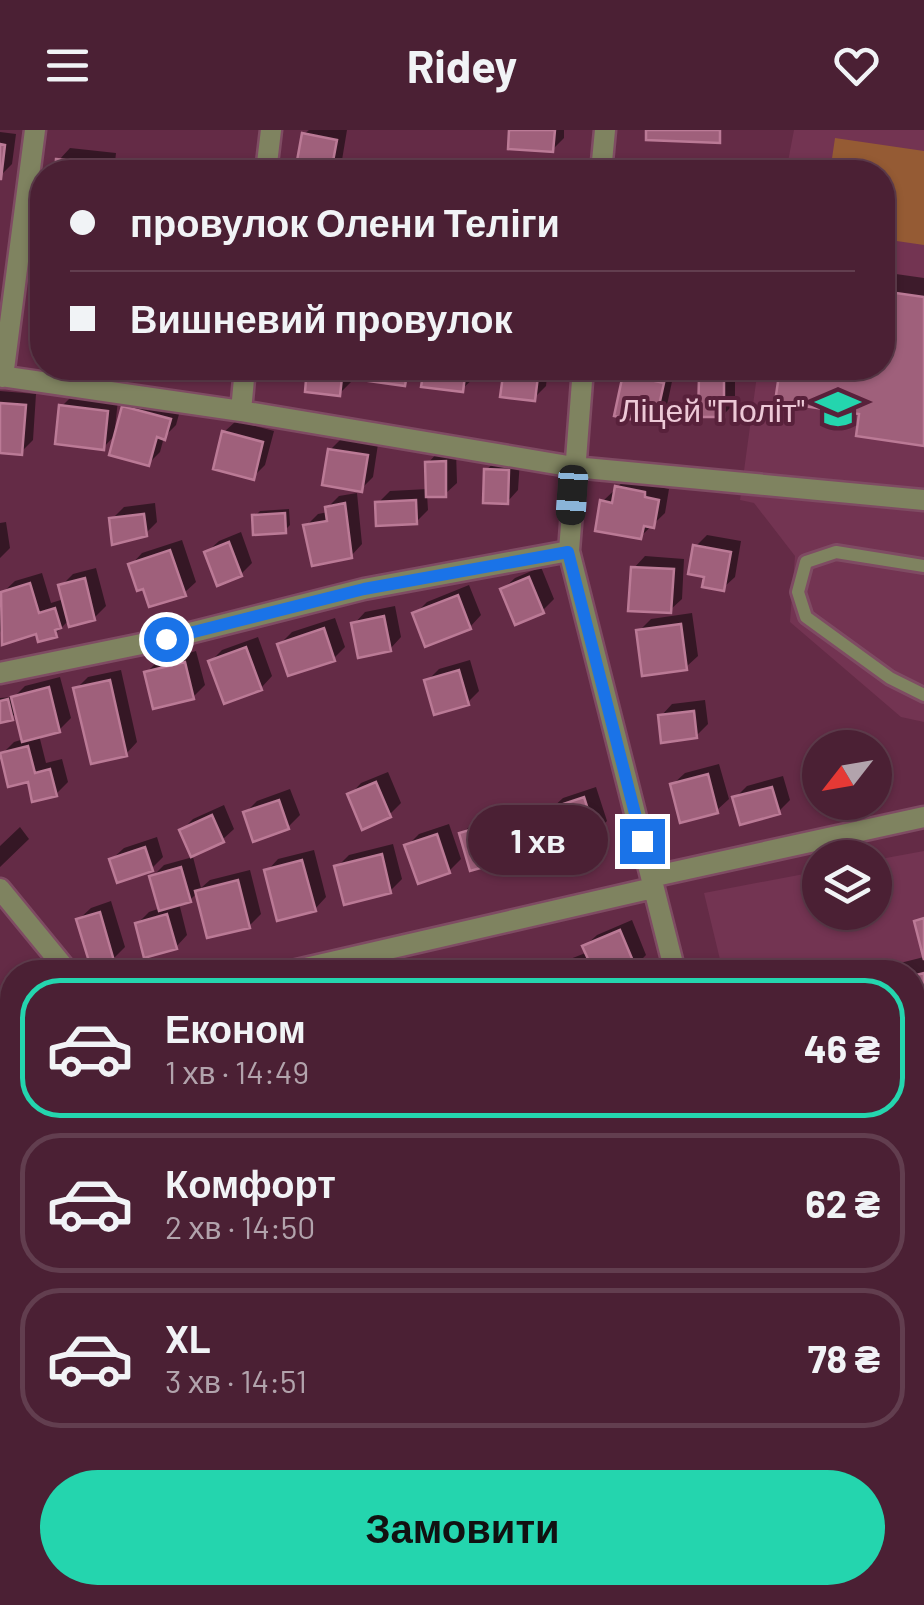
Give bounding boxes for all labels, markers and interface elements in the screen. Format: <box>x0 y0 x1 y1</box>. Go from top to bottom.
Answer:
icon: menu <box>40 38 95 93</box>
text: Ridey <box>407 38 517 92</box>
icon: heart <box>829 38 884 93</box>
text: провулок Олени Теліги <box>130 199 560 245</box>
text: Вишневий провулок <box>130 295 513 341</box>
school or university icon: Ліцей "Політ" <box>814 385 862 433</box>
place label: Ліцей "Політ" <box>619 390 805 429</box>
car <box>555 464 589 526</box>
route start <box>144 617 189 662</box>
north arrow <box>802 730 892 820</box>
map controls <box>802 730 892 930</box>
callout: 1 хв <box>467 806 607 876</box>
route end <box>620 819 665 864</box>
text: 1 хв <box>510 821 566 859</box>
button: layers <box>802 840 892 930</box>
icon: car <box>45 1003 135 1093</box>
text: Економ <box>165 1005 306 1051</box>
text: 46 ₴ <box>804 1025 880 1071</box>
text: 1 хв · 14:49 <box>165 1052 309 1090</box>
icon: car <box>45 1158 135 1248</box>
text: Комфорт <box>165 1160 336 1206</box>
text: 62 ₴ <box>805 1180 880 1226</box>
text: 2 хв · 14:50 <box>165 1207 315 1245</box>
icon: car <box>45 1313 135 1403</box>
text: XL <box>165 1315 211 1361</box>
text: 78 ₴ <box>808 1335 880 1381</box>
text: 3 хв · 14:51 <box>165 1361 307 1399</box>
button: Замовити <box>40 1470 885 1585</box>

